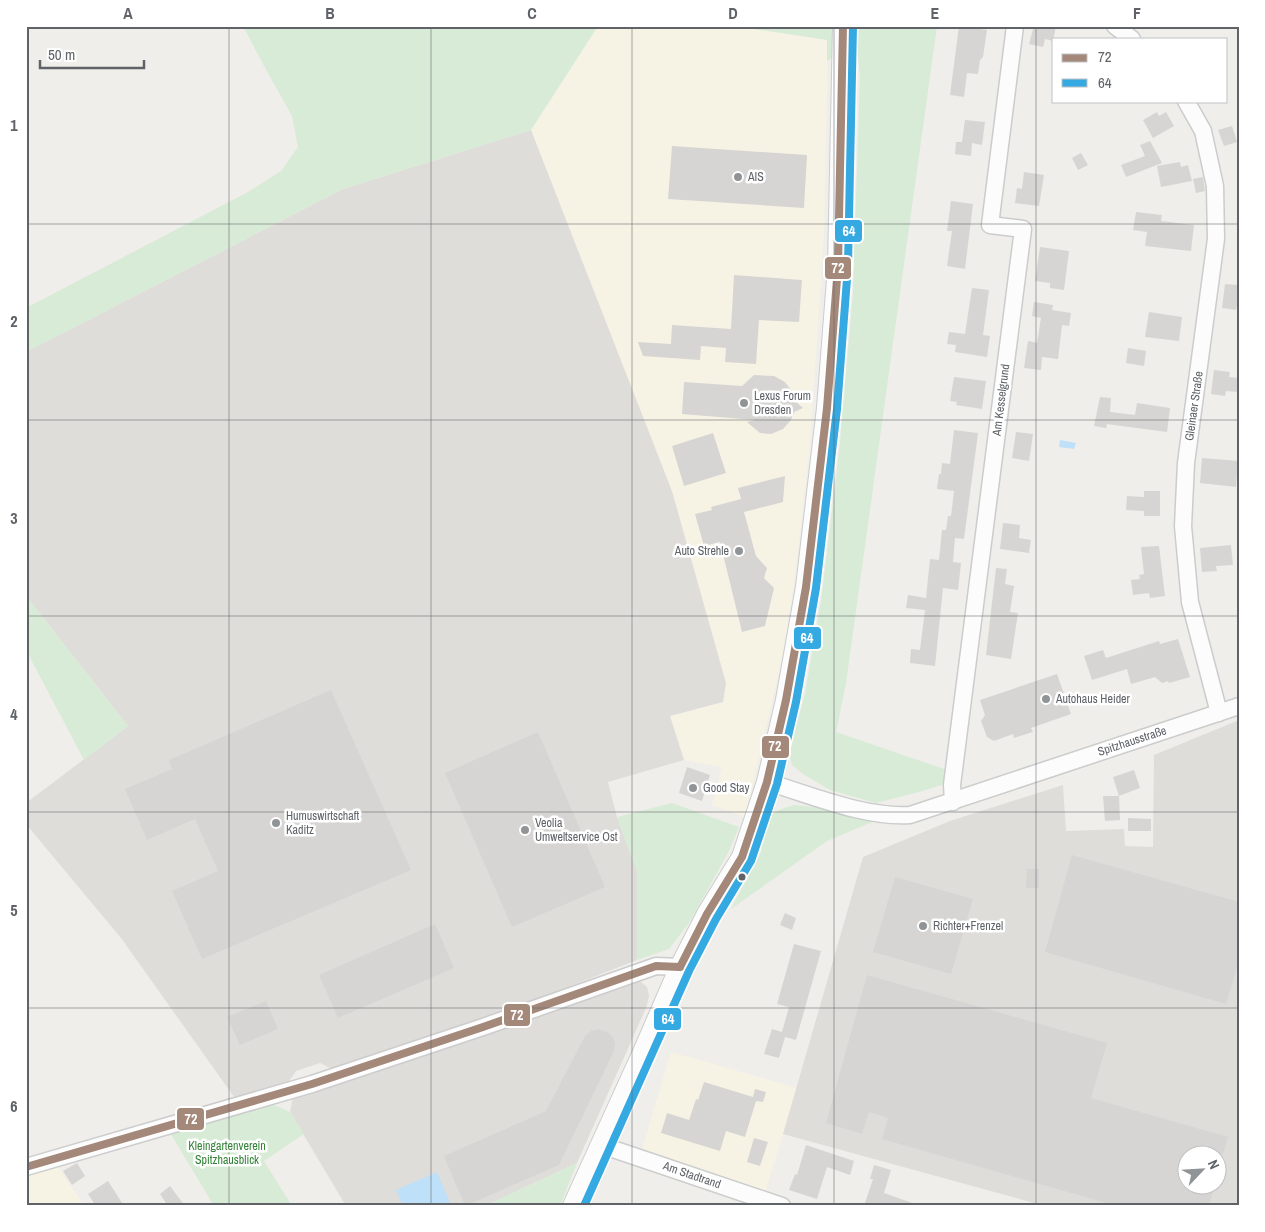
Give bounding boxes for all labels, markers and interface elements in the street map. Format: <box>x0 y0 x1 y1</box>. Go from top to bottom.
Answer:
text: A <box>123 2 133 24</box>
text: B <box>325 2 335 24</box>
text: C <box>527 2 537 24</box>
text: D <box>728 2 738 24</box>
text: E <box>931 2 940 24</box>
text: F <box>1133 2 1141 24</box>
scale bar <box>40 38 144 70</box>
legend <box>1052 38 1228 102</box>
text: 50 m <box>48 44 75 65</box>
text: 72 <box>1098 46 1112 67</box>
text: 64 <box>1098 72 1112 93</box>
text: 1 <box>10 114 18 136</box>
place label: AIS <box>747 169 764 185</box>
marker: AIS <box>732 171 744 183</box>
line badge: 64 <box>834 219 863 243</box>
text: 64 <box>843 222 856 240</box>
line badge: 72 <box>824 256 852 280</box>
text: 72 <box>832 259 844 277</box>
text: 2 <box>10 310 18 332</box>
street label: Am Kesselgrund <box>989 363 1013 438</box>
street label: Gleinaer Straße <box>1181 370 1207 442</box>
place label: Lexus Forum Dresden <box>754 388 811 418</box>
marker: Lexus Forum Dresden <box>738 397 750 409</box>
text: 3 <box>10 507 18 529</box>
place label: Auto Strehle <box>674 543 729 559</box>
marker: Auto Strehle <box>733 545 745 557</box>
line badge: 64 <box>793 626 822 650</box>
text: 64 <box>801 629 814 647</box>
place label: Autohaus Heider <box>1055 691 1131 707</box>
marker: Autohaus Heider <box>1040 693 1052 705</box>
text: 4 <box>10 703 18 725</box>
street label: Spitzhausstraße <box>1095 722 1169 760</box>
line badge: 72 <box>761 735 790 759</box>
text: 72 <box>769 737 781 755</box>
place label: Good Stay <box>703 780 750 796</box>
marker: Good Stay <box>687 782 699 794</box>
place label: Humuswirtschaft Kaditz <box>286 808 360 838</box>
place label: Veolia Umweltservice Ost <box>535 815 618 845</box>
marker: Humuswirtschaft Kaditz <box>270 817 282 829</box>
marker: Veolia Umweltservice Ost <box>519 824 531 836</box>
unlabelled marker <box>737 872 747 882</box>
text: 5 <box>10 899 18 921</box>
place label: Richter+Frenzel <box>933 918 1003 934</box>
marker: Richter+Frenzel <box>917 920 929 932</box>
line badge: 72 <box>503 1003 531 1027</box>
text: 72 <box>511 1006 523 1024</box>
line badge: 64 <box>653 1007 682 1031</box>
text: 64 <box>662 1010 675 1028</box>
text: 6 <box>10 1095 18 1117</box>
line badge: 72 <box>176 1107 205 1131</box>
text: 72 <box>185 1110 197 1128</box>
park label: Kleingartenverein Spitzhausblick <box>188 1138 266 1168</box>
north arrow <box>1178 1144 1228 1194</box>
street label: Am Stadtrand <box>660 1157 723 1192</box>
text: N <box>1204 1157 1224 1172</box>

